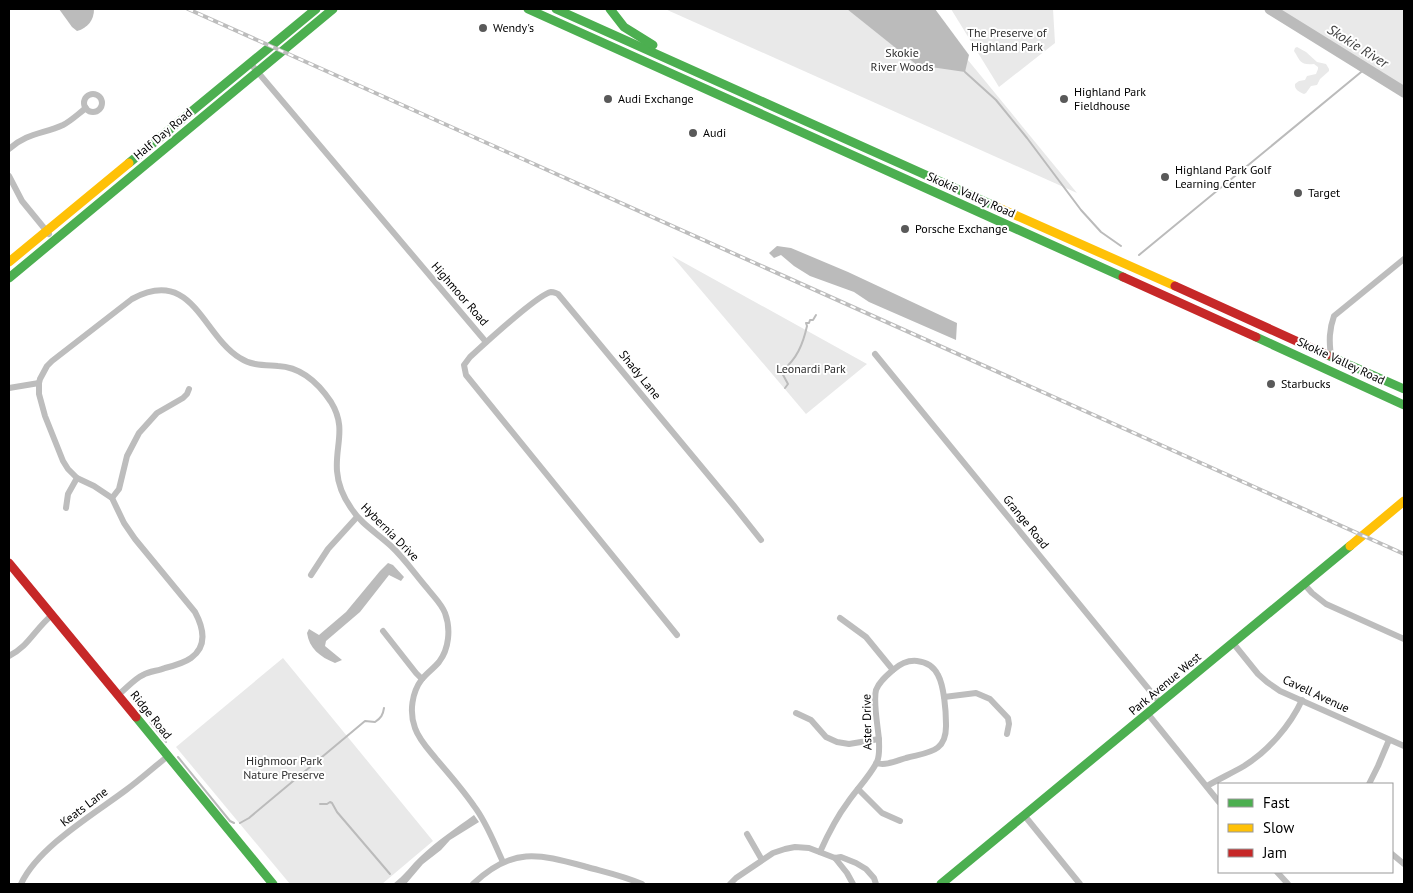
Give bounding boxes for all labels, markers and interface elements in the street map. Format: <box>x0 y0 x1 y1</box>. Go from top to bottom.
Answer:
place label: Wendy's <box>493 20 534 35</box>
water label: Skokie River <box>1324 20 1393 73</box>
marker: Wendy's <box>477 22 489 34</box>
park label: The Preserve of Highland Park <box>967 25 1048 54</box>
park label: Skokie River Woods <box>871 45 933 74</box>
place label: Highland Park Fieldhouse <box>1074 84 1146 113</box>
place label: Audi Exchange <box>618 91 694 106</box>
marker: Audi Exchange <box>602 93 614 105</box>
marker: Highland Park Fieldhouse <box>1058 93 1070 105</box>
street label: Half Day Road <box>130 105 195 163</box>
place label: Audi <box>703 125 726 140</box>
marker: Audi <box>687 127 699 139</box>
place label: Highland Park Golf Learning Center <box>1175 162 1272 191</box>
street label: Skokie Valley Road <box>925 168 1018 221</box>
marker: Highland Park Golf Learning Center <box>1159 171 1171 183</box>
place label: Target <box>1308 185 1340 200</box>
marker: Target <box>1292 187 1304 199</box>
place label: Porsche Exchange <box>915 221 1007 236</box>
marker: Porsche Exchange <box>899 223 911 235</box>
street label: Highmoor Road <box>429 259 492 329</box>
street label: Skokie Valley Road <box>1295 334 1387 387</box>
street label: Shady Lane <box>616 347 665 402</box>
park label: Leonardi Park <box>776 361 846 376</box>
place label: Starbucks <box>1281 376 1331 391</box>
marker: Starbucks <box>1265 378 1277 390</box>
street label: Grange Road <box>1000 492 1053 552</box>
street label: Hybernia Drive <box>358 499 423 564</box>
street label: Park Avenue West <box>1126 649 1204 718</box>
street label: Cavell Avenue <box>1281 672 1352 715</box>
street label: Ridge Road <box>127 687 175 742</box>
street label: Aster Drive <box>859 694 874 750</box>
park label: Highmoor Park Nature Preserve <box>243 753 325 782</box>
legend <box>1218 783 1393 873</box>
street label: Keats Lane <box>57 784 110 829</box>
text: Fast <box>1263 793 1290 812</box>
text: Slow <box>1263 818 1294 837</box>
text: Jam <box>1262 843 1287 862</box>

